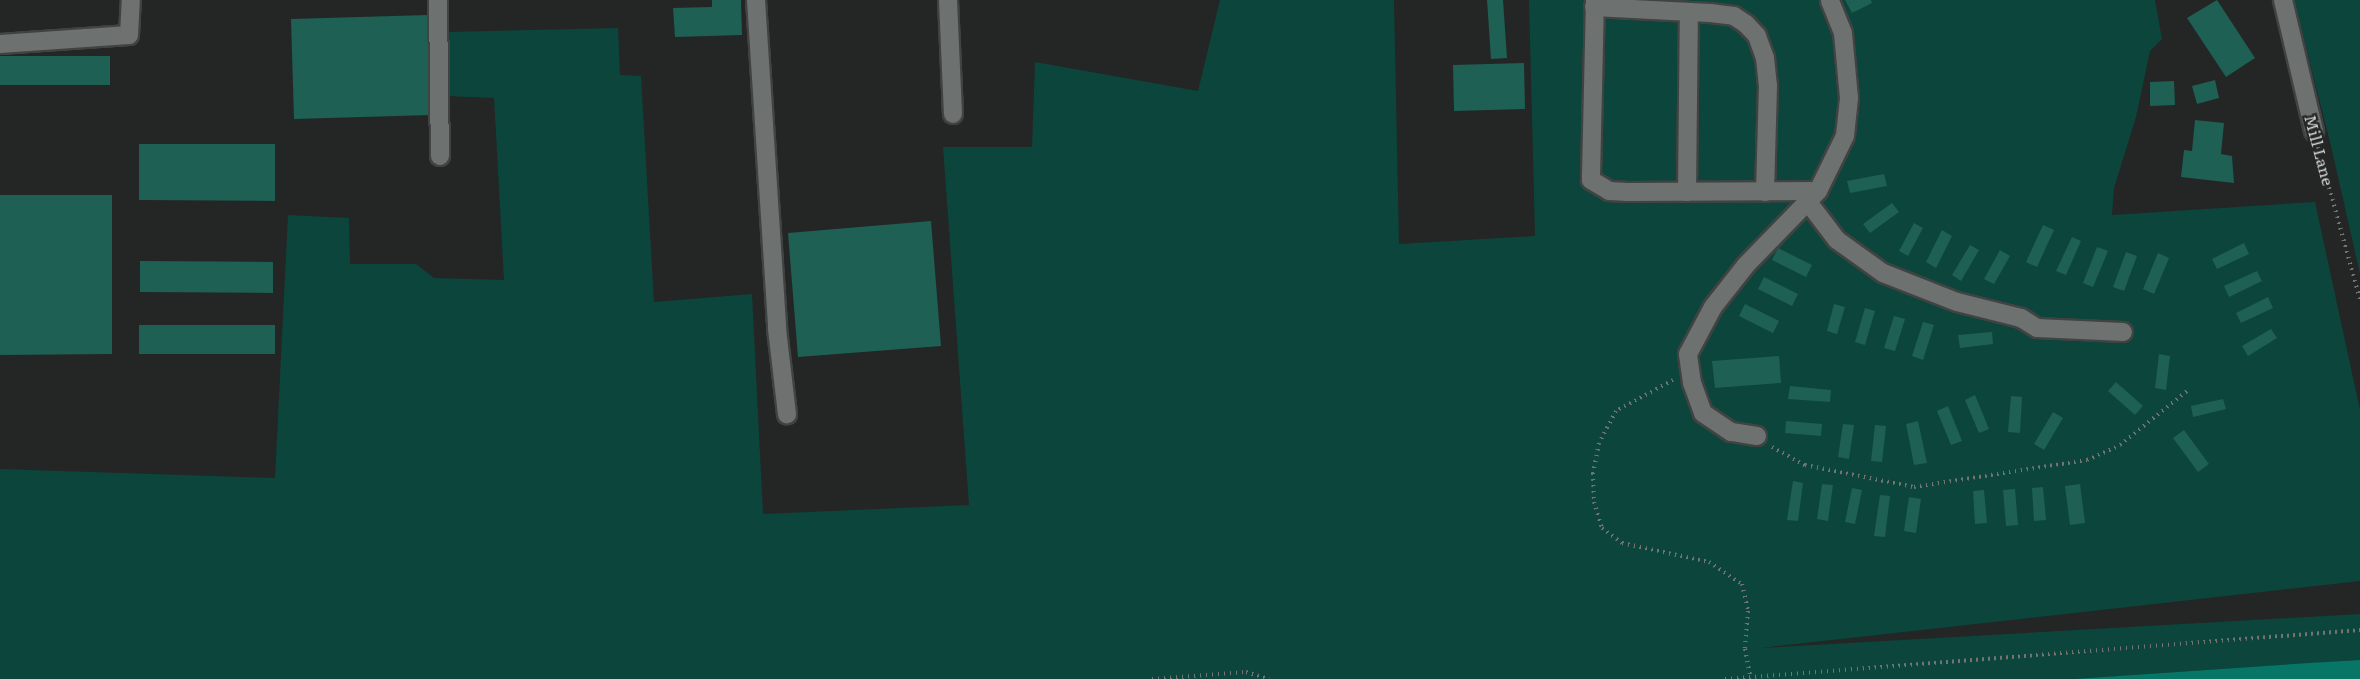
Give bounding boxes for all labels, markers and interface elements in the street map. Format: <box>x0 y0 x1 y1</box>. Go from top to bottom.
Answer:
street label: Mill Lane <box>2301 112 2339 188</box>

